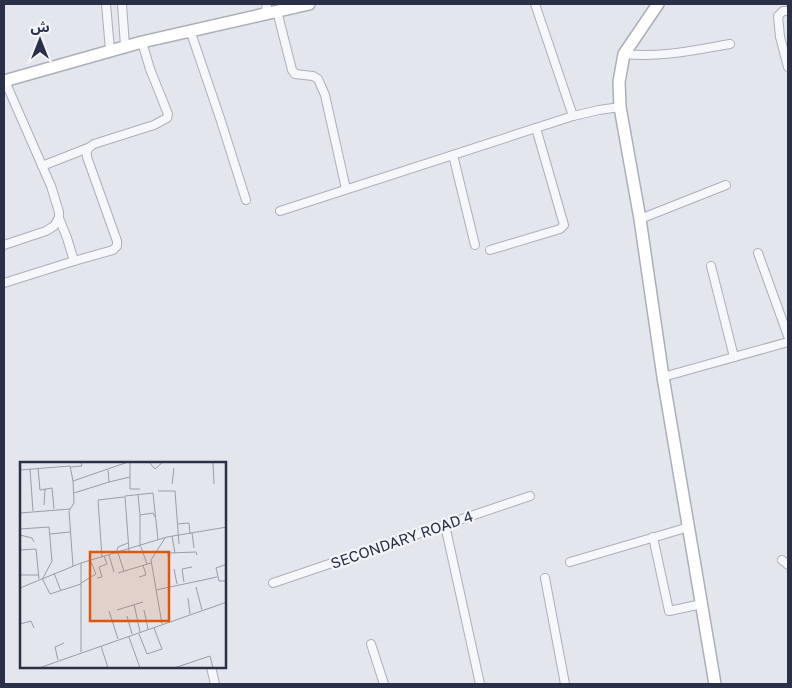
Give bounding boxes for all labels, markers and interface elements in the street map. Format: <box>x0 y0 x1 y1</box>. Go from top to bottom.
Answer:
north arrow <box>15 15 65 65</box>
text: ش <box>30 18 50 35</box>
inset map <box>20 462 226 668</box>
street label: SECONDARY ROAD 4 <box>328 506 475 572</box>

